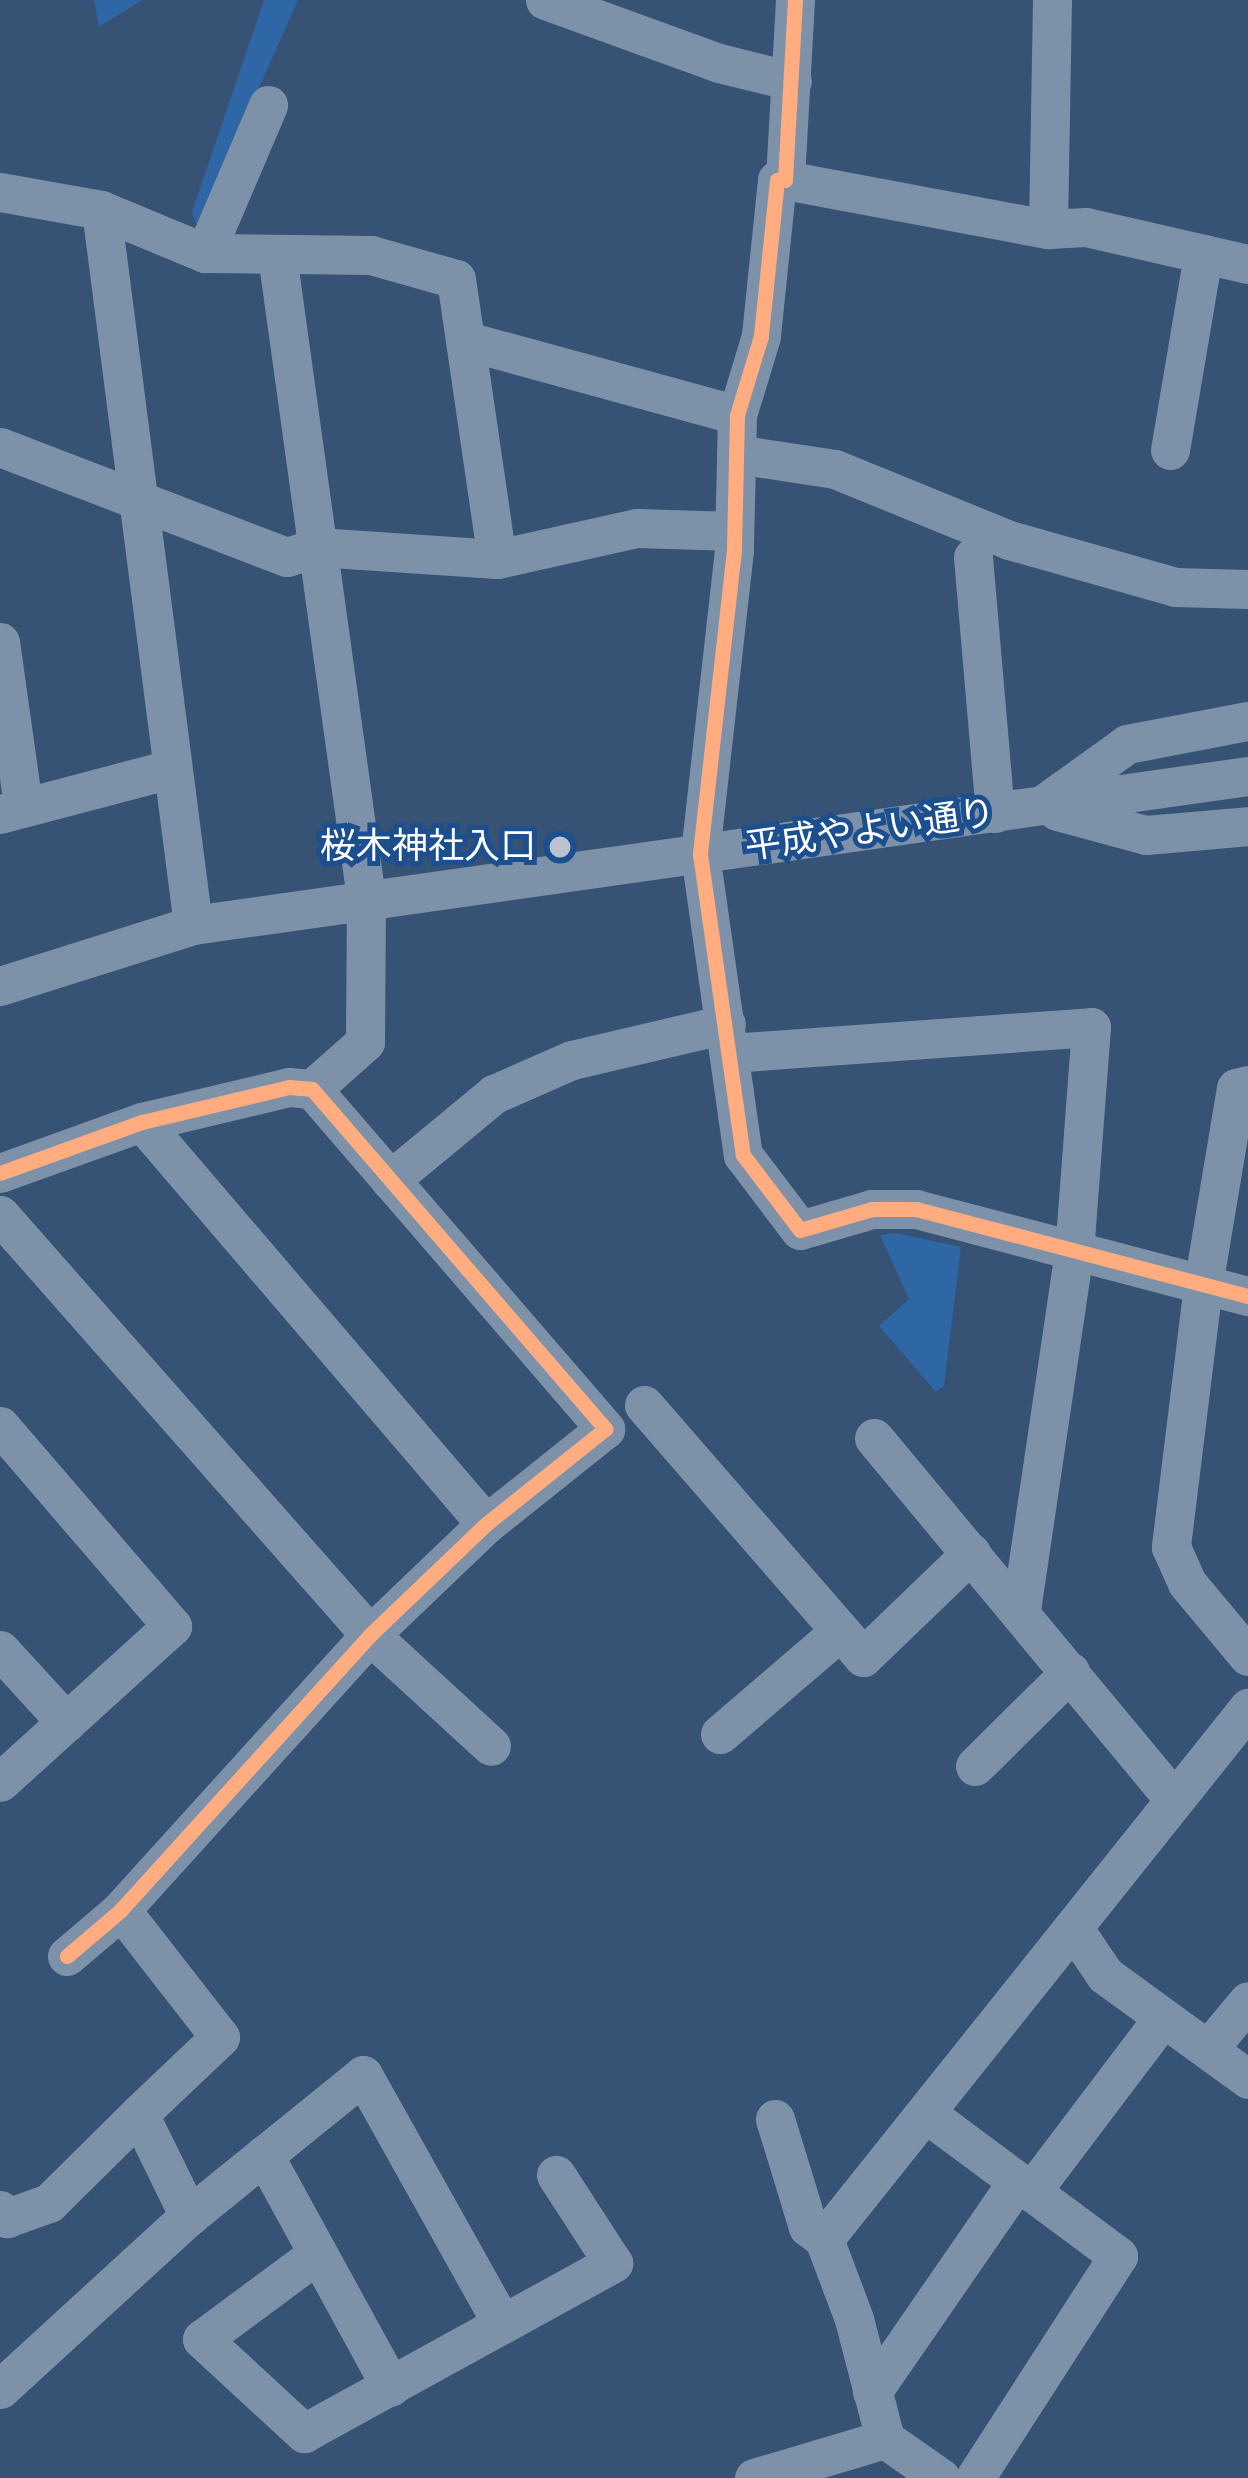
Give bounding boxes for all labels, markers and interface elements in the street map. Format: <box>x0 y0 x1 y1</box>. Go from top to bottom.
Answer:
street label: 平成やよい通り <box>742 791 998 869</box>
place label: 桜木神社入口 <box>320 825 536 869</box>
marker: 桜木神社入口 <box>547 834 573 860</box>

